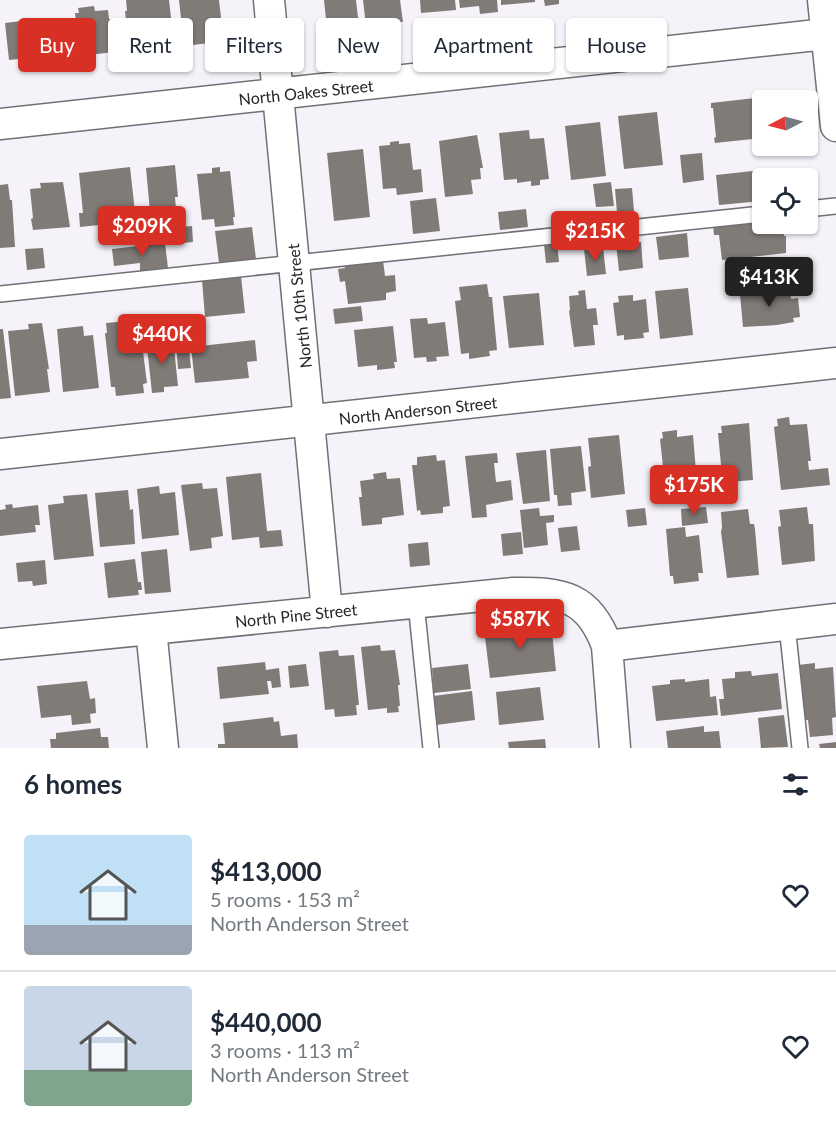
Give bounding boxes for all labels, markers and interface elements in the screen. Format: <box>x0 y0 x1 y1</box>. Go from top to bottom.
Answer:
chip: Buy <box>18 18 96 72</box>
chip: Rent <box>108 18 193 72</box>
chip: Filters <box>205 18 304 72</box>
chip: New <box>316 18 401 72</box>
chip: Apartment <box>413 18 554 72</box>
chip: House <box>566 18 667 72</box>
street label: North Oakes Street <box>238 75 375 109</box>
north arrow <box>752 90 818 156</box>
map controls <box>752 90 818 234</box>
button: locate <box>752 168 818 234</box>
pin: $209K <box>100 206 184 257</box>
pin: $215K <box>553 211 637 262</box>
text: $209K <box>112 213 172 237</box>
text: $215K <box>565 218 625 242</box>
street label: North 10th Street <box>283 243 315 369</box>
pin: $413K <box>727 257 811 308</box>
text: $413K <box>739 264 799 288</box>
pin: $440K <box>120 314 204 365</box>
text: $440K <box>132 321 192 345</box>
street label: North Anderson Street <box>338 392 498 428</box>
pin: $175K <box>652 465 736 516</box>
text: $175K <box>664 472 724 496</box>
street label: North Pine Street <box>234 599 358 631</box>
pin: $587K <box>478 599 562 650</box>
text: $587K <box>490 606 550 630</box>
text: 6 homes <box>24 768 122 800</box>
icon: filters <box>779 768 812 801</box>
text: $413,000 <box>210 855 322 887</box>
icon: home <box>72 859 144 931</box>
icon: heart <box>779 879 812 912</box>
text: 5 rooms · 153 m² <box>210 887 360 911</box>
text: North Anderson Street <box>210 911 409 935</box>
text: $440,000 <box>210 1006 322 1038</box>
icon: home <box>72 1010 144 1082</box>
icon: heart <box>779 1030 812 1063</box>
text: 3 rooms · 113 m² <box>210 1038 360 1062</box>
text: North Anderson Street <box>210 1062 409 1086</box>

